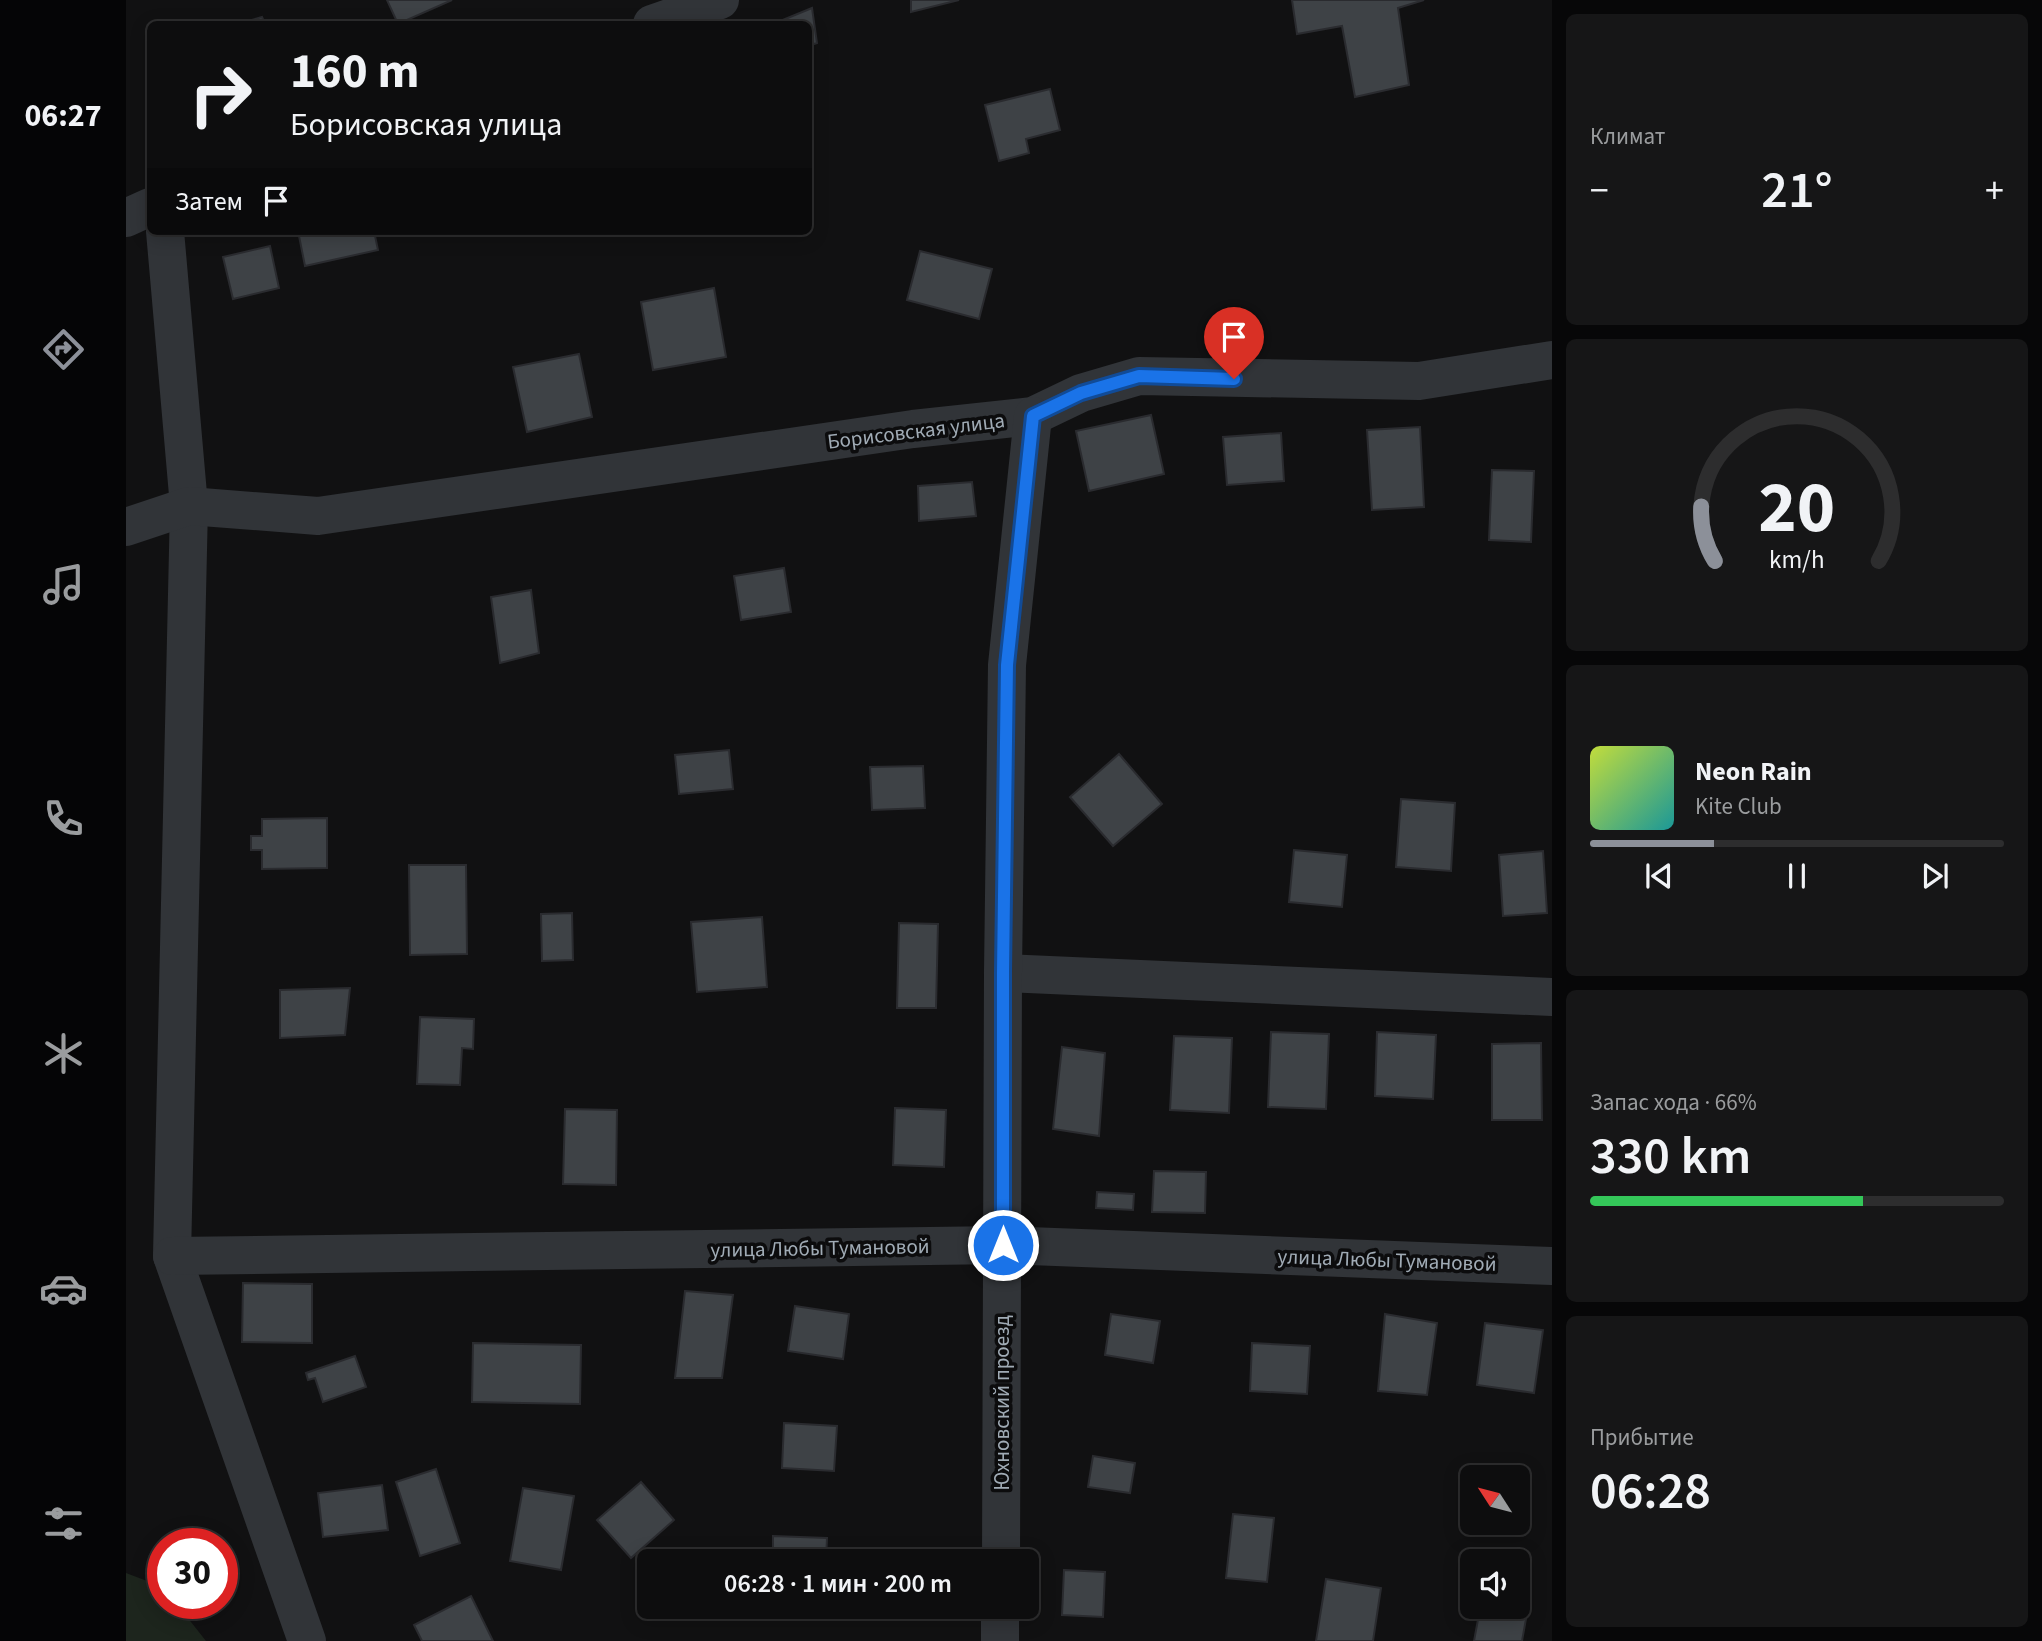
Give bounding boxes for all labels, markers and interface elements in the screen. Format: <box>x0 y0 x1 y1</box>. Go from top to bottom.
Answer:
text: 160 m <box>290 37 419 107</box>
icon: right <box>175 49 266 140</box>
text: 06:27 <box>24 93 102 139</box>
text: Борисовская улица <box>290 102 562 148</box>
text: Климат <box>1590 120 1665 153</box>
text: 21° <box>1761 154 1833 228</box>
text: − <box>1590 164 1609 218</box>
text: + <box>1985 164 2004 218</box>
icon: arrive <box>257 182 295 220</box>
text: Затем <box>175 183 243 220</box>
pin <box>1204 307 1264 379</box>
icon: arrive <box>1215 318 1253 356</box>
icon: directions <box>39 325 88 374</box>
street label: Борисовская улица <box>826 405 1006 457</box>
text: 20 <box>1759 457 1835 561</box>
text: km/h <box>1769 542 1825 578</box>
icon: music <box>39 560 88 609</box>
text: Neon Rain <box>1695 753 1812 790</box>
text: Kite Club <box>1695 790 1782 823</box>
icon: phone <box>39 794 88 843</box>
icon: previous <box>1640 857 1678 895</box>
icon: pause <box>1778 857 1816 895</box>
icon: next <box>1916 857 1954 895</box>
icon: climate <box>39 1029 88 1078</box>
text: Запас хода · 66% <box>1590 1086 1757 1119</box>
text: 330 km <box>1590 1120 1751 1194</box>
position arrow <box>966 1208 1040 1282</box>
street label: улица Любы Тумановой <box>710 1231 930 1265</box>
street label: улица Любы Тумановой <box>1277 1241 1497 1279</box>
icon: car <box>39 1264 88 1313</box>
street label: Юхновский проезд <box>987 1315 1017 1491</box>
text: Прибытие <box>1590 1421 1694 1454</box>
text: 06:28 <box>1590 1455 1711 1529</box>
north arrow <box>1460 1465 1530 1535</box>
map controls <box>1460 1465 1530 1619</box>
icon: filters <box>39 1499 88 1548</box>
speed limit sign: 30 <box>147 1528 238 1619</box>
button: sound <box>1460 1549 1530 1619</box>
text: 06:28 · 1 мин · 200 m <box>724 1565 952 1602</box>

